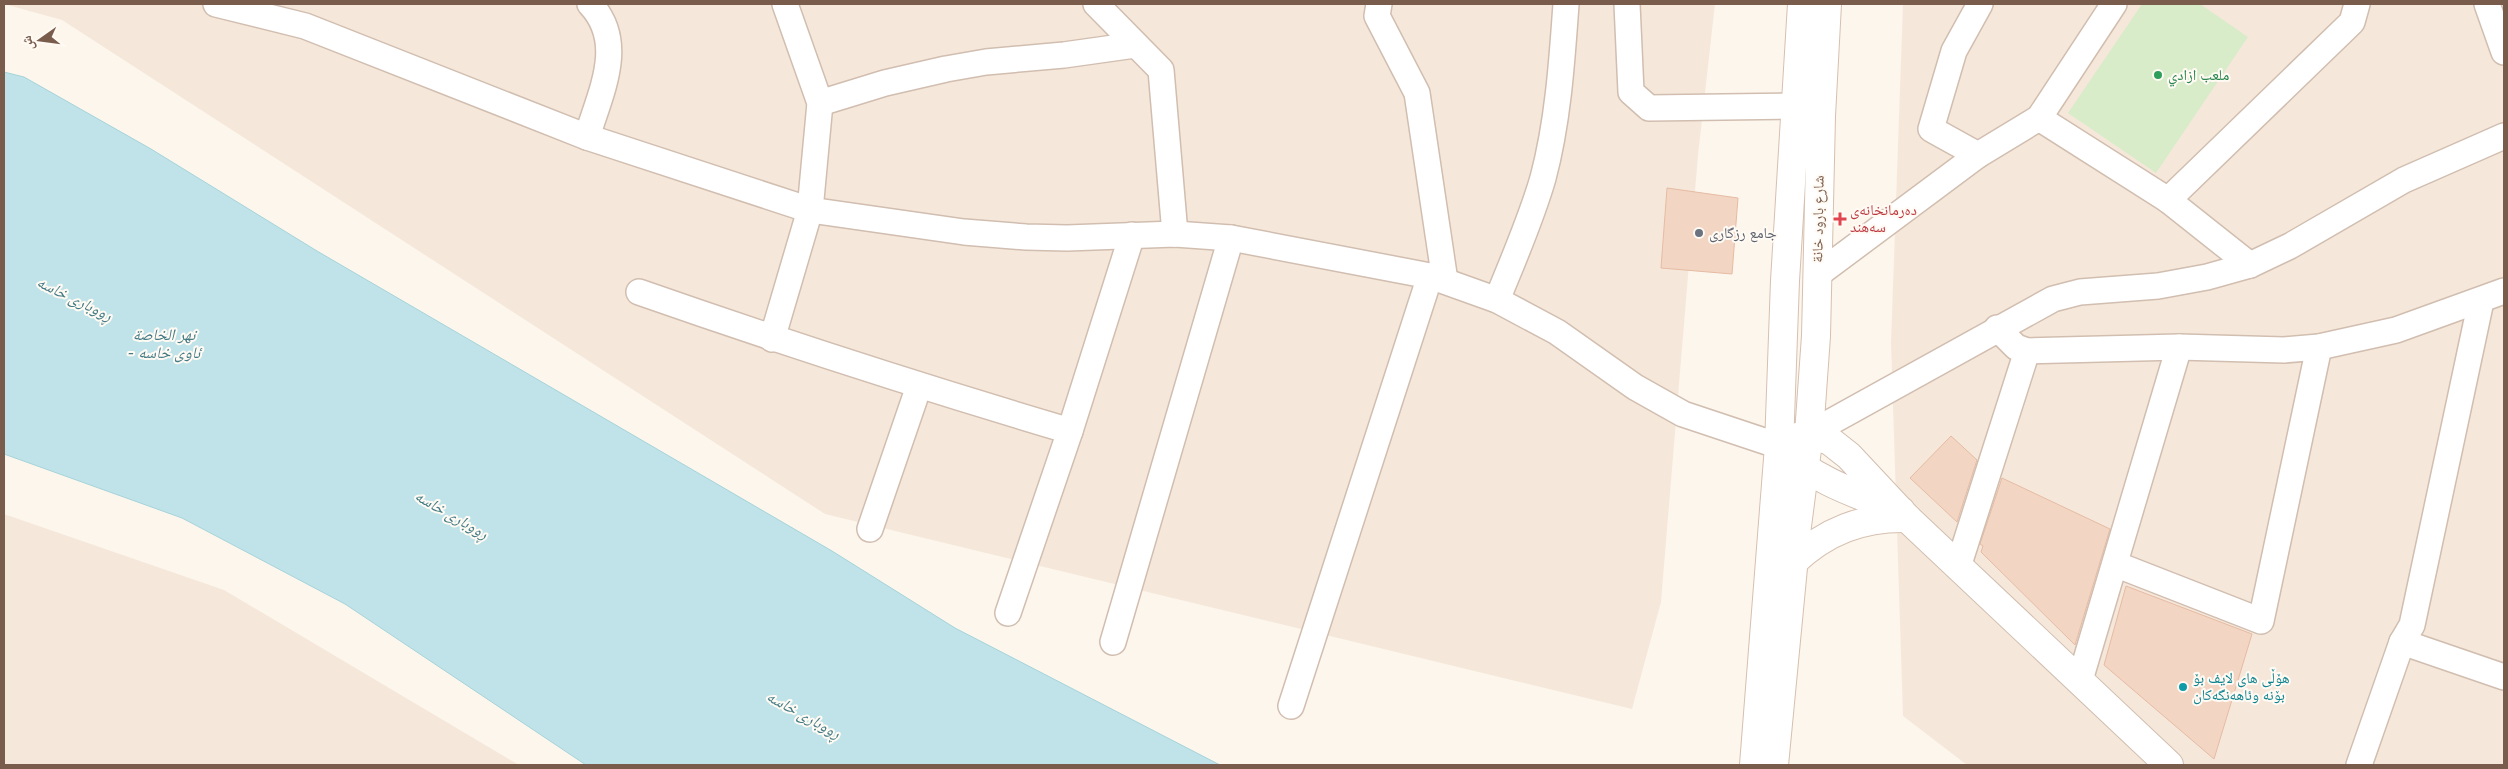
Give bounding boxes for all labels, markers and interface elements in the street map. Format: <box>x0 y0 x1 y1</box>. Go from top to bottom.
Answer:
north arrow <box>15 15 65 65</box>
text: ش <box>18 34 38 52</box>
place label: ملعب ازادي <box>2168 66 2229 87</box>
marker: ملعب ازادي <box>2152 69 2164 81</box>
street label: شارع بارود خانة <box>1808 175 1829 263</box>
place label: دەرمانخانەی سەهند <box>1850 201 1917 236</box>
marker: دەرمانخانەی سەهند <box>1834 213 1846 225</box>
place label: جامع رزگاری <box>1709 224 1777 243</box>
marker: جامع رزگاری <box>1693 227 1705 239</box>
water label: ڕووباری خاسە <box>32 272 116 328</box>
water label: نهر الخاصة - ئاوی خاسە <box>128 325 203 363</box>
water label: ڕووباری خاسە <box>410 486 492 546</box>
place label: هۆڵی های لایف بۆ بۆنە وئاهەنگەکان <box>2193 668 2290 705</box>
marker: هۆڵی های لایف بۆ بۆنە وئاهەنگەکان <box>2177 681 2189 693</box>
water label: ڕووباری خاسە <box>762 686 844 746</box>

